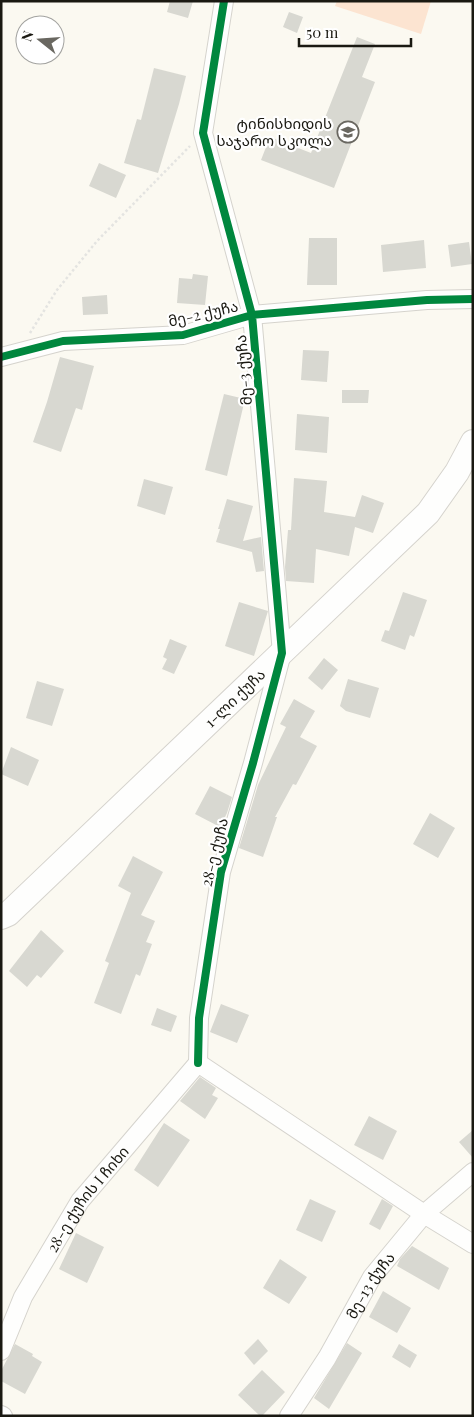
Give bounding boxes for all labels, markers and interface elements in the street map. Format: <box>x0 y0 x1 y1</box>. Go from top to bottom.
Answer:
north arrow <box>15 15 65 65</box>
scale bar <box>299 15 412 47</box>
text: 50 m <box>306 22 339 42</box>
text: N <box>17 28 38 44</box>
place label: ტინისხიდის საჯარო სკოლა <box>216 113 332 150</box>
school or university icon: ტინისხიდის საჯარო სკოლა <box>336 120 360 144</box>
street label: მე-2 ქუჩა <box>166 295 240 331</box>
street label: მე-3 ქუჩა <box>230 334 256 406</box>
street label: 1-ლი ქუჩა <box>200 664 269 731</box>
street label: 28-ე ქუჩა <box>196 816 232 888</box>
street label: 28-ე ქუჩის I ჩიხი <box>42 1141 133 1256</box>
street label: მე-13 ქუჩა <box>341 1247 399 1322</box>

